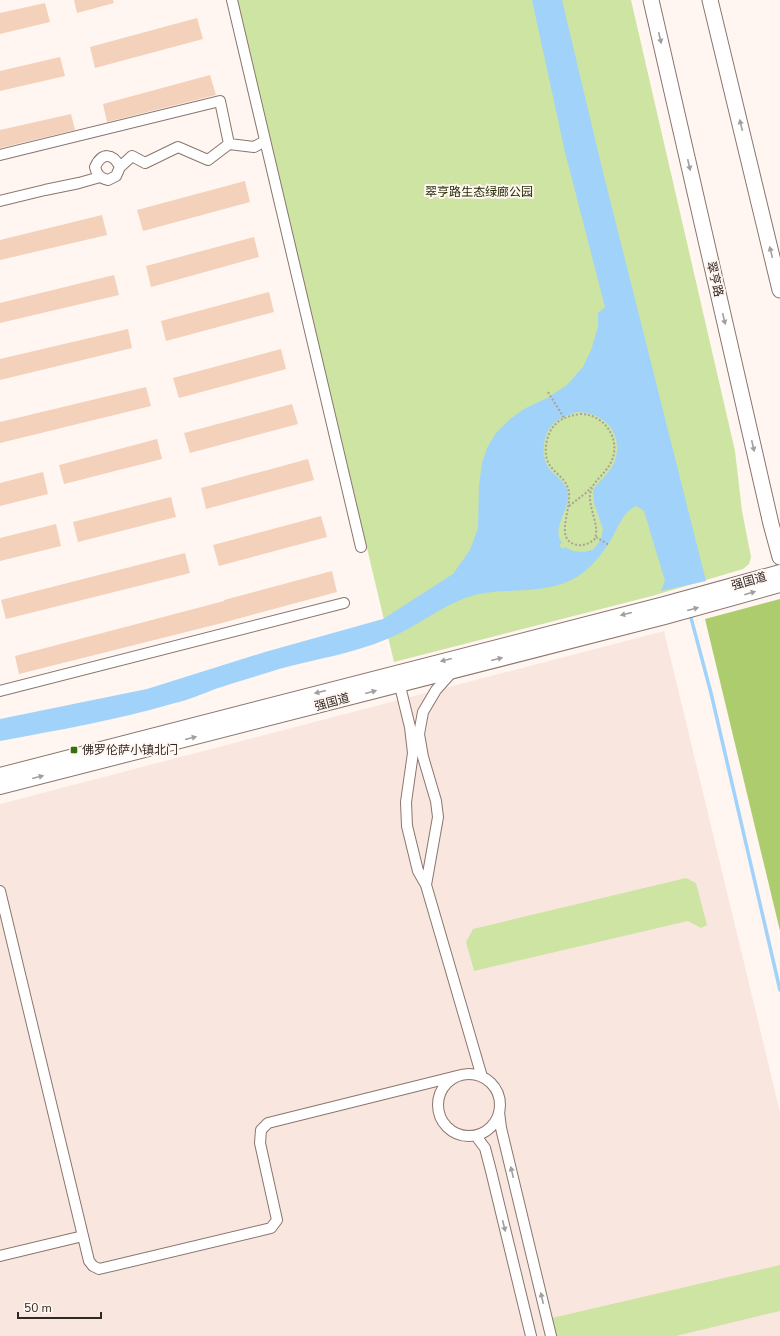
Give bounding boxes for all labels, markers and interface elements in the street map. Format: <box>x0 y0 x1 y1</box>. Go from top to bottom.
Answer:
one-way arrow <box>657 32 663 44</box>
one-way arrow <box>737 119 743 132</box>
one-way arrow <box>686 159 692 171</box>
park label: 翠亨路生态绿廊公园 <box>425 184 533 200</box>
one-way arrow <box>768 246 774 258</box>
street label: 翠亨路 <box>703 260 727 298</box>
one-way arrow <box>721 313 727 325</box>
one-way arrow <box>750 439 756 452</box>
street label: 强国道 <box>729 568 769 594</box>
one-way arrow <box>745 590 757 596</box>
one-way arrow <box>687 606 699 612</box>
one-way arrow <box>620 611 632 617</box>
one-way arrow <box>491 656 503 662</box>
one-way arrow <box>439 657 451 663</box>
one-way arrow <box>365 688 377 694</box>
street label: 强国道 <box>313 690 351 714</box>
one-way arrow <box>313 690 326 696</box>
one-way arrow <box>185 735 197 741</box>
place label: 佛罗伦萨小镇北门 <box>82 742 178 758</box>
marker: 佛罗伦萨小镇北门 <box>69 745 79 755</box>
one-way arrow <box>32 774 44 780</box>
one-way arrow <box>508 1165 514 1178</box>
one-way arrow <box>502 1219 508 1232</box>
one-way arrow <box>538 1292 544 1304</box>
scale bar <box>18 1294 101 1320</box>
text: 50 m <box>24 1300 52 1316</box>

